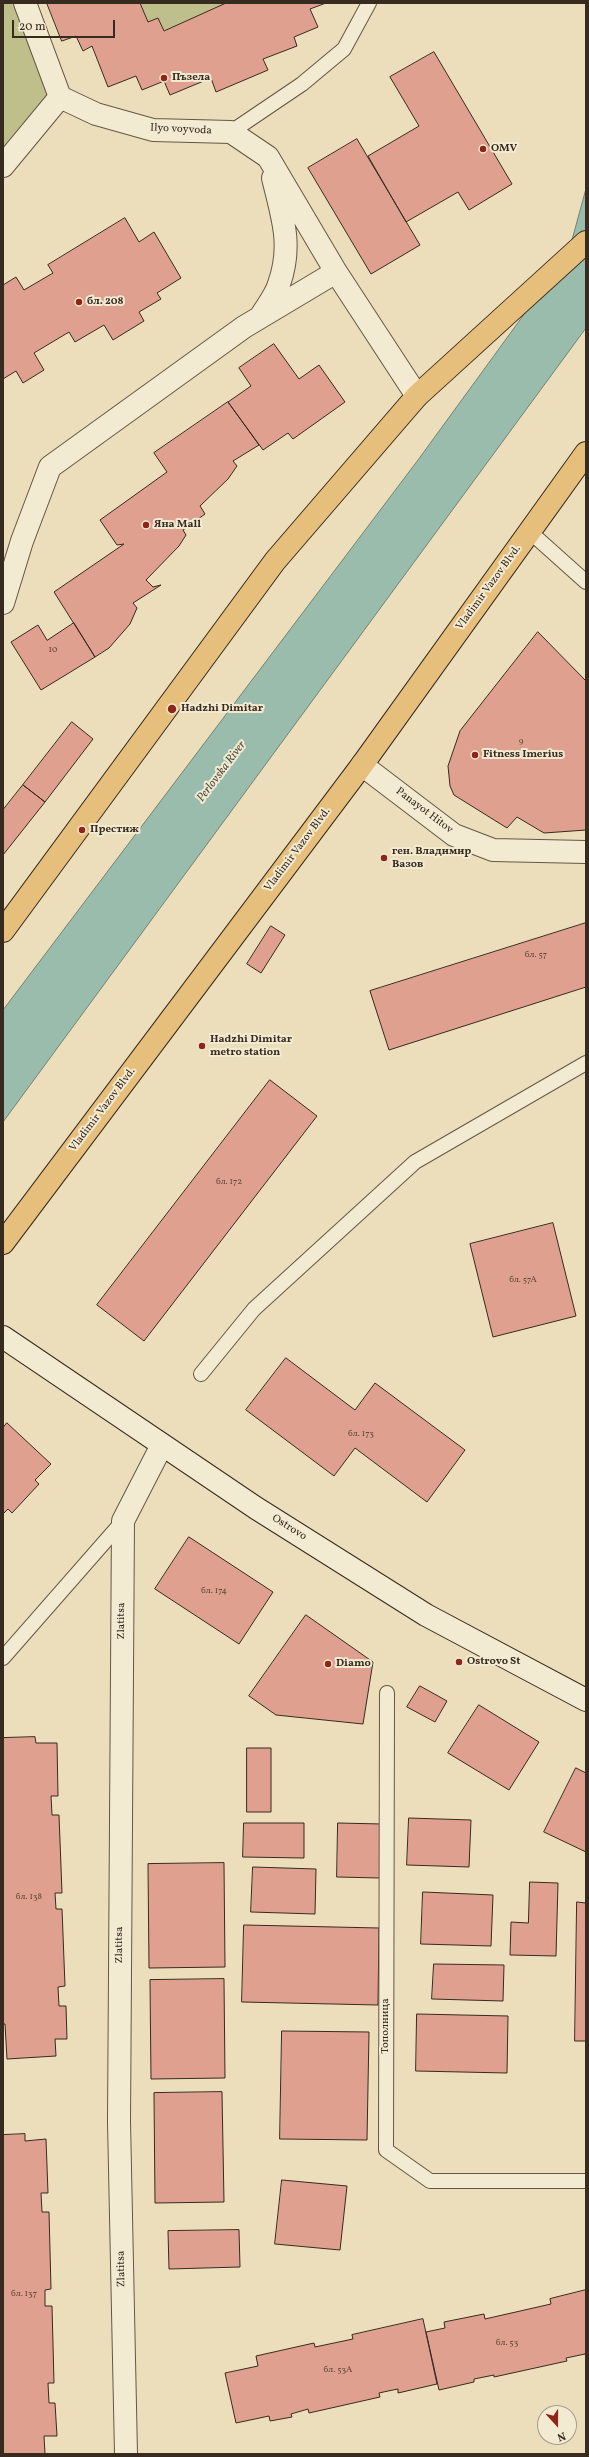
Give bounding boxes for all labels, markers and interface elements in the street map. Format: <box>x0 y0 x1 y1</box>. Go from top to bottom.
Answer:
scale bar <box>14 12 117 38</box>
text: 20 m <box>19 19 46 35</box>
place label: Пъзела <box>172 71 210 85</box>
marker: Пъзела <box>159 73 169 83</box>
street label: Ilyo voyvoda <box>150 122 212 138</box>
place label: OMV <box>491 142 517 156</box>
marker: OMV <box>478 144 488 154</box>
place label: бл. 208 <box>87 295 123 309</box>
marker: бл. 208 <box>74 297 84 307</box>
place label: Яна Mall <box>154 518 201 532</box>
marker: Яна Mall <box>141 520 151 530</box>
street label: Vladimir Vazov Blvd. <box>454 543 524 633</box>
house number: 10 <box>49 645 57 655</box>
place label: Hadzhi Dimitar <box>181 702 263 716</box>
marker: Hadzhi Dimitar <box>166 703 178 715</box>
house number: 9 <box>519 737 523 747</box>
water label: Perlovska River <box>194 739 250 805</box>
place label: Fitness Imerius <box>483 748 563 762</box>
marker: Fitness Imerius <box>470 750 480 760</box>
street label: Panayot Hitov <box>393 785 455 837</box>
street label: Vladimir Vazov Blvd. <box>262 805 334 895</box>
place label: Престиж <box>90 823 139 837</box>
marker: Престиж <box>77 825 87 835</box>
place label: ген. Владимир Вазов <box>392 845 471 871</box>
marker: ген. Владимир Вазов <box>379 853 389 863</box>
house number: бл. 57 <box>525 950 547 960</box>
place label: Hadzhi Dimitar metro station <box>210 1033 292 1059</box>
marker: Hadzhi Dimitar metro station <box>197 1041 207 1051</box>
street label: Vladimir Vazov Blvd. <box>67 1065 139 1155</box>
house number: бл. 172 <box>216 1177 242 1187</box>
house number: бл. 57А <box>509 1275 537 1285</box>
house number: бл. 173 <box>348 1429 374 1439</box>
street label: Ostrovo <box>269 1512 309 1544</box>
house number: бл. 174 <box>201 1586 227 1596</box>
street label: Zlatitsa <box>115 1603 129 1639</box>
place label: Ostrovo St <box>467 1655 520 1669</box>
place label: Diamo <box>336 1657 371 1671</box>
marker: Ostrovo St <box>454 1657 464 1667</box>
marker: Diamo <box>323 1659 333 1669</box>
house number: бл. 138 <box>16 1892 42 1902</box>
street label: Zlatitsa <box>113 1927 127 1963</box>
street label: Тополница <box>379 1998 393 2054</box>
street label: Zlatitsa <box>115 2251 129 2287</box>
house number: бл. 137 <box>11 2289 37 2299</box>
house number: бл. 53 <box>496 2338 518 2348</box>
house number: бл. 53А <box>324 2365 352 2375</box>
north arrow <box>537 2405 577 2445</box>
text: N <box>555 2427 568 2444</box>

